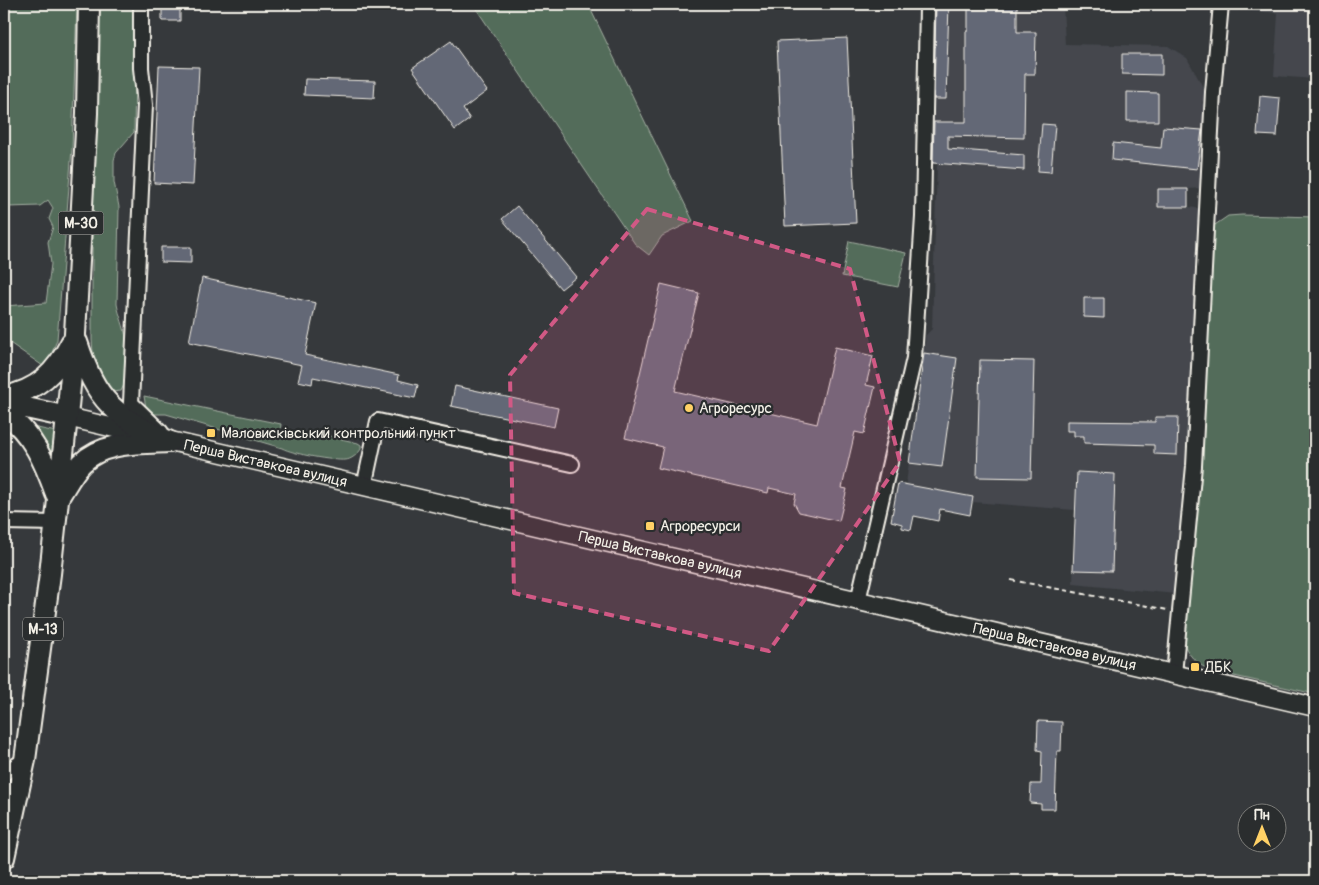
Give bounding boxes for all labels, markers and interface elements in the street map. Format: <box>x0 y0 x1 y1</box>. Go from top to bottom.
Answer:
road number: М-30 <box>58 212 104 234</box>
place label: Агроресурс <box>699 399 773 418</box>
marker: Агроресурс <box>683 402 695 414</box>
place label: Маловисківський контрольний пункт <box>221 424 456 443</box>
marker: Маловисківський контрольний пункт <box>205 427 217 439</box>
street label: Перша Виставкова вулиця <box>182 435 349 492</box>
place label: Агроресурси <box>660 517 740 536</box>
marker: Агроресурси <box>644 520 656 532</box>
street label: Перша Виставкова вулиця <box>577 527 744 583</box>
road number: М-13 <box>23 618 63 640</box>
street label: Перша Виставкова вулиця <box>971 619 1138 675</box>
place label: ДБК <box>1204 658 1232 677</box>
marker: ДБК <box>1189 661 1201 673</box>
north arrow <box>1236 802 1286 852</box>
text: Пн <box>1254 807 1270 824</box>

